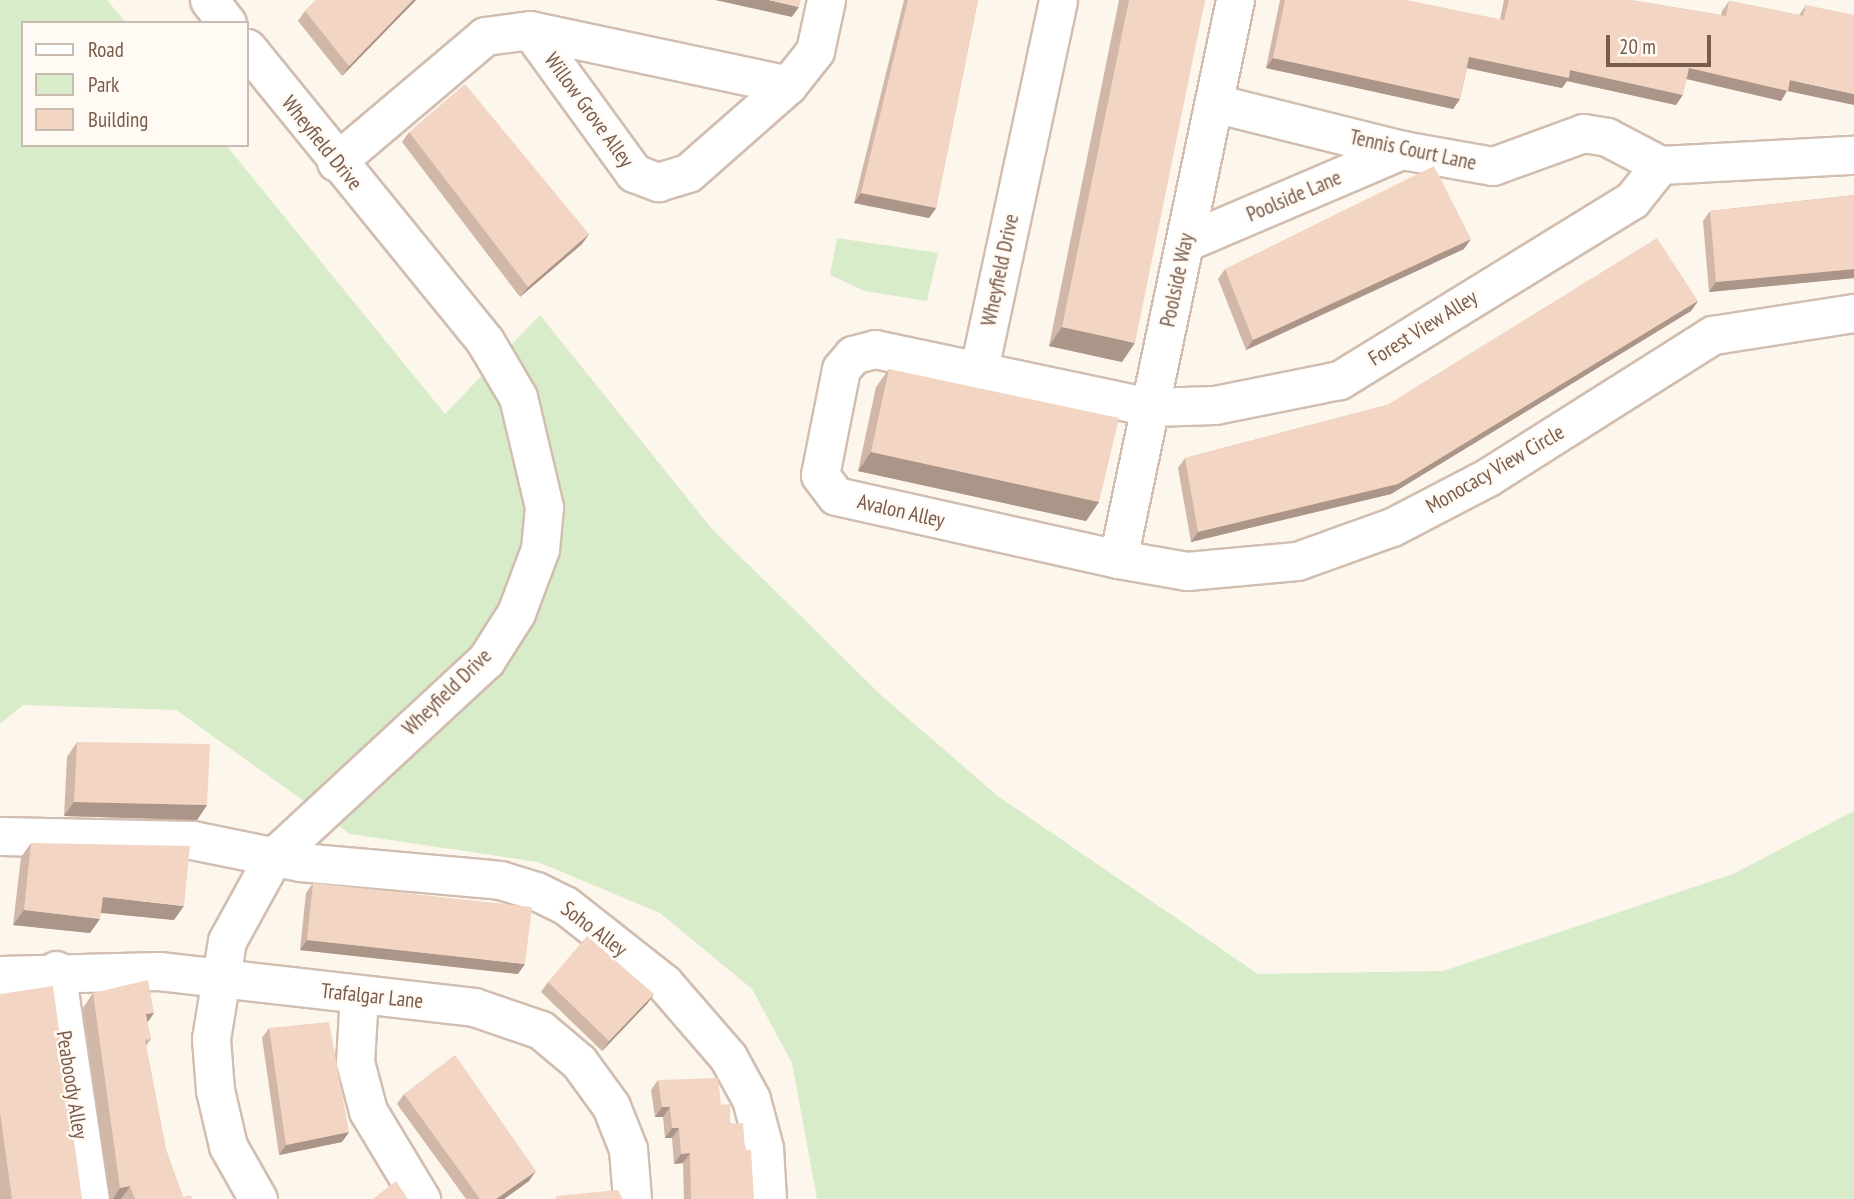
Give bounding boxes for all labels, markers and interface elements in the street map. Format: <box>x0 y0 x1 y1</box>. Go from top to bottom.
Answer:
legend <box>21 21 248 147</box>
scale bar <box>1609 21 1714 65</box>
text: 20 m <box>1619 33 1656 60</box>
text: Road <box>88 36 124 63</box>
street label: Willow Grove Alley <box>539 47 639 173</box>
text: Park <box>88 71 119 98</box>
street label: Wheyfield Drive <box>276 91 368 195</box>
text: Building <box>88 106 148 133</box>
street label: Tennis Court Lane <box>1347 124 1479 176</box>
street label: Poolside Lane <box>1243 165 1345 227</box>
street label: Wheyfield Drive <box>976 212 1024 328</box>
street label: Poolside Way <box>1155 231 1199 329</box>
street label: Forest View Alley <box>1363 284 1483 372</box>
street label: Monocacy View Circle <box>1421 419 1569 519</box>
street label: Avalon Alley <box>855 489 947 533</box>
street label: Wheyfield Drive <box>397 643 497 741</box>
street label: Soho Alley <box>556 896 632 962</box>
street label: Trafalgar Lane <box>320 978 424 1014</box>
street label: Peaboody Alley <box>51 1028 93 1142</box>

